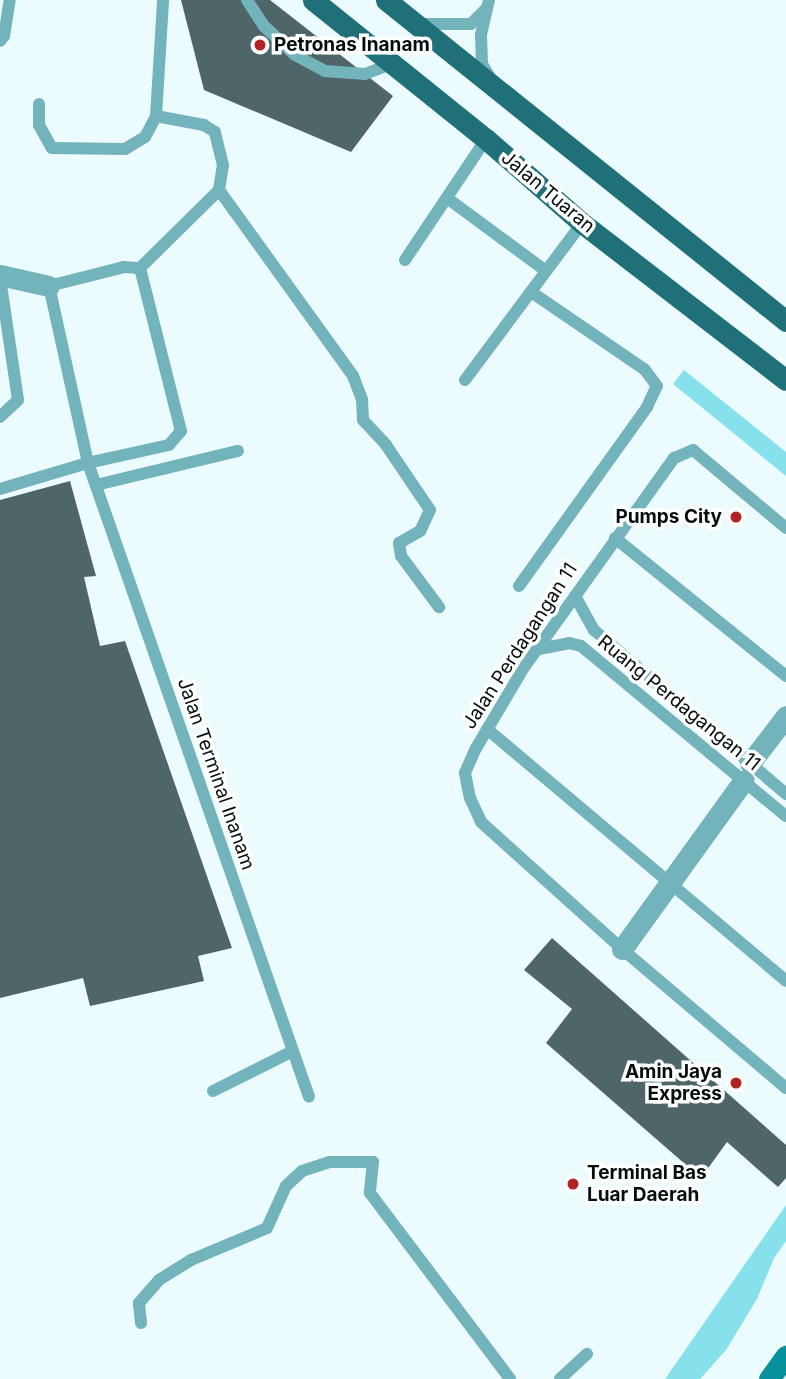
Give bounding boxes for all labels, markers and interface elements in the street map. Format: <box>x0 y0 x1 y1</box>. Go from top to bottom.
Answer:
place label: Petronas Inanam <box>274 34 430 56</box>
marker: Petronas Inanam <box>252 37 268 53</box>
street label: Jalan Tuaran <box>497 146 599 238</box>
place label: Pumps City <box>615 506 722 528</box>
marker: Pumps City <box>728 509 744 525</box>
street label: Jalan Perdagangan 11 <box>458 559 582 733</box>
street label: Ruang Perdagangan 11 <box>593 630 765 776</box>
street label: Jalan Terminal Inanam <box>172 675 260 873</box>
place label: Amin Jaya Express <box>625 1061 722 1105</box>
marker: Amin Jaya Express <box>728 1075 744 1091</box>
place label: Terminal Bas Luar Daerah <box>587 1162 707 1206</box>
marker: Terminal Bas Luar Daerah <box>565 1176 581 1192</box>

